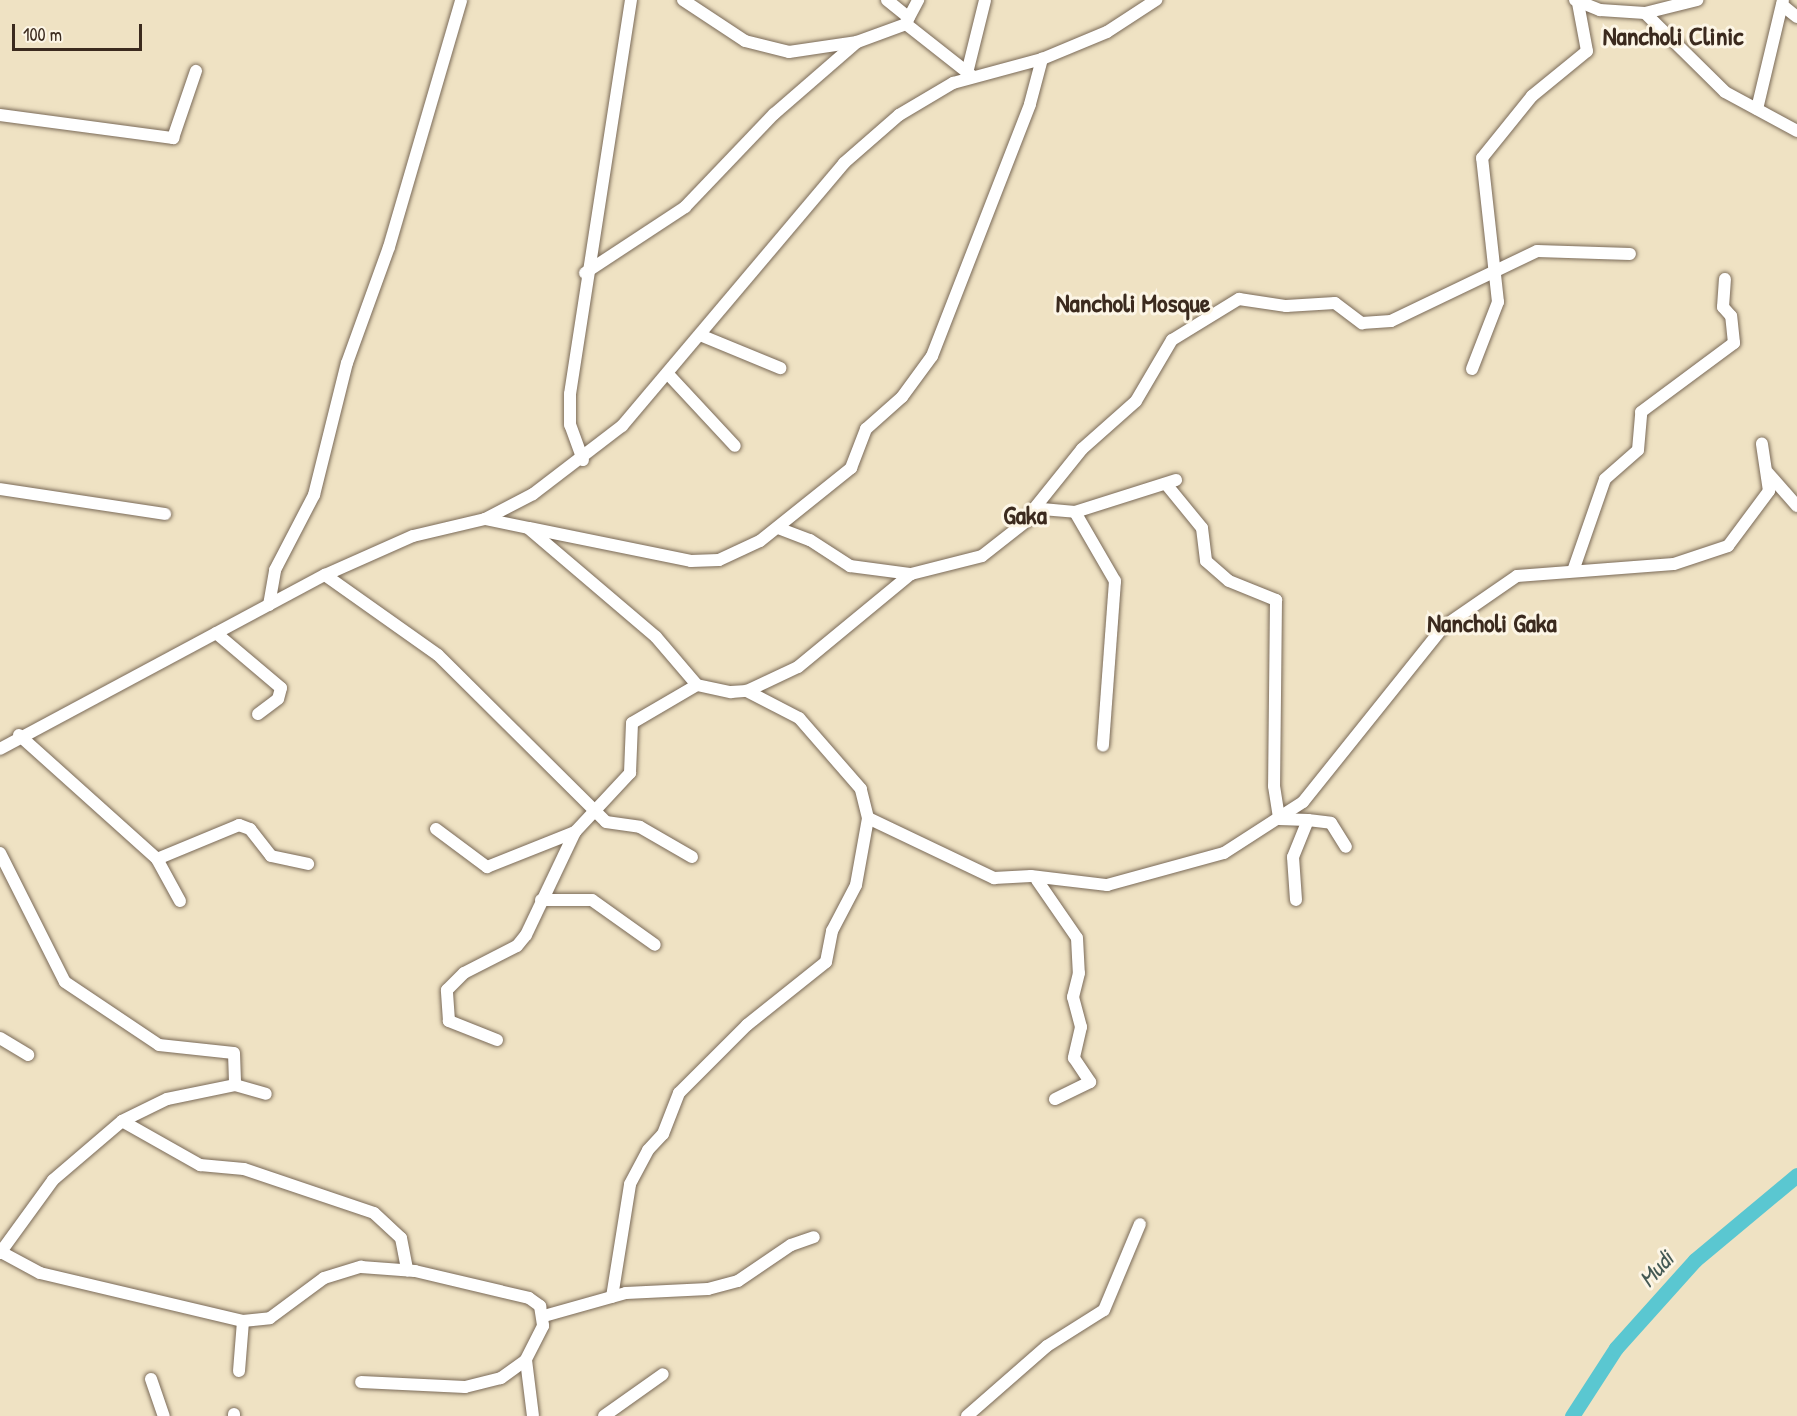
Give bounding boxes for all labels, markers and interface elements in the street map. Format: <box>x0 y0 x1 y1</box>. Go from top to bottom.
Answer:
scale bar <box>15 12 146 50</box>
district label: Nancholi Clinic <box>1603 20 1743 52</box>
text: 100 m <box>23 22 62 47</box>
district label: Nancholi Mosque <box>1056 287 1210 319</box>
district label: Gaka <box>1003 499 1047 531</box>
district label: Nancholi Gaka <box>1427 607 1557 639</box>
water label: Mudi <box>1632 1245 1680 1293</box>

